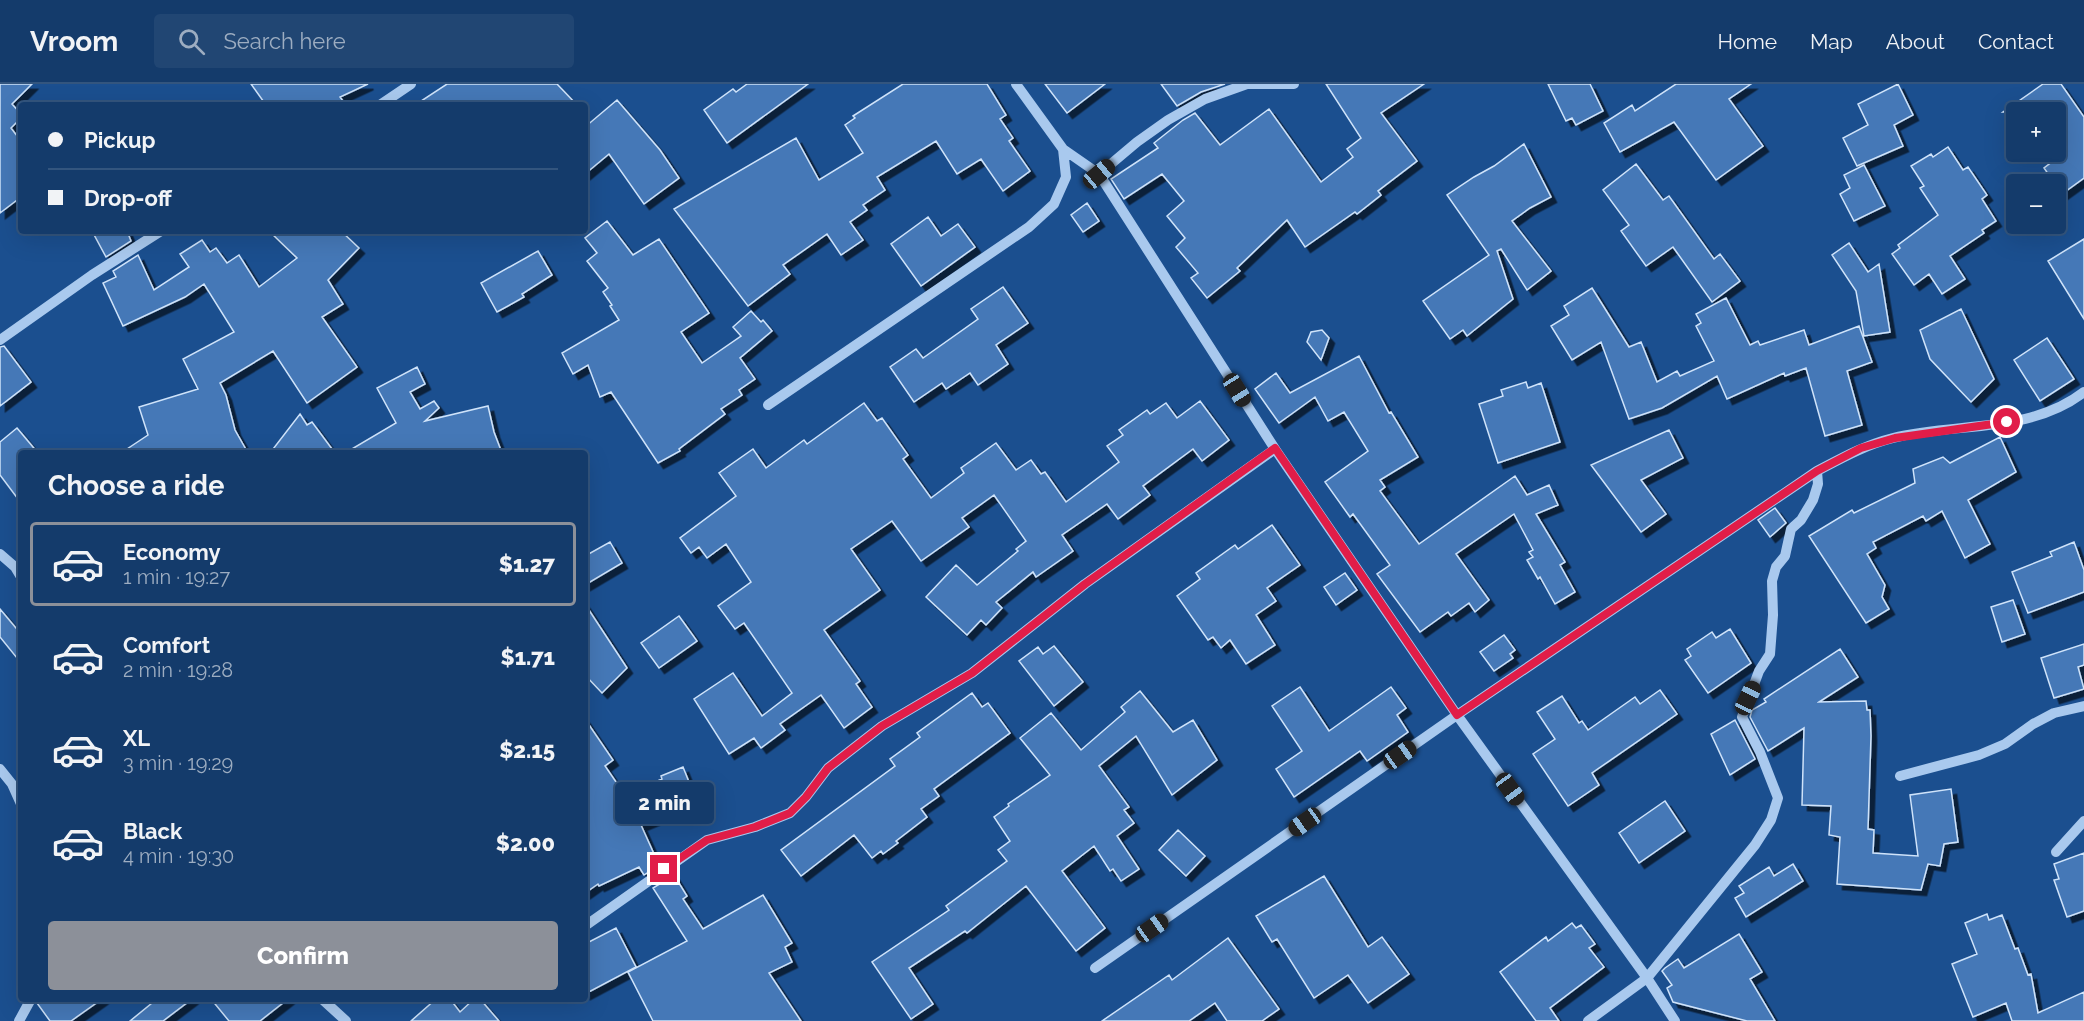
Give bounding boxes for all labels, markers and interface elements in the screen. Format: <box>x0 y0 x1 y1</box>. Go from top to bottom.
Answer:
search box <box>154 14 574 68</box>
text: Vroom <box>30 25 118 58</box>
icon: search <box>175 25 208 58</box>
text: Search here <box>223 28 346 54</box>
text: Home <box>1718 29 1777 54</box>
text: Map <box>1810 29 1853 54</box>
text: About <box>1886 29 1945 54</box>
text: Contact <box>1978 29 2054 54</box>
map controls <box>2006 102 2066 234</box>
button: + <box>2006 102 2066 162</box>
text: Pickup <box>84 127 156 153</box>
car <box>1079 156 1119 192</box>
button: − <box>2006 174 2066 234</box>
text: Drop-off <box>84 185 172 211</box>
car <box>1220 370 1254 410</box>
route start <box>1993 408 2020 435</box>
text: Choose a ride <box>48 470 224 501</box>
icon: car <box>51 537 105 591</box>
text: Economy <box>123 539 221 565</box>
text: $1.27 <box>499 551 555 577</box>
text: 1 min · 19:27 <box>123 565 230 589</box>
icon: car <box>51 630 105 684</box>
text: Comfort <box>123 632 210 658</box>
text: $1.71 <box>501 644 555 670</box>
text: 2 min · 19:28 <box>123 658 233 682</box>
car <box>1732 678 1764 718</box>
icon: car <box>51 723 105 777</box>
text: XL <box>123 725 150 751</box>
text: $2.15 <box>499 737 555 763</box>
car <box>1380 737 1420 773</box>
text: 3 min · 19:29 <box>123 751 233 775</box>
car <box>1492 769 1528 809</box>
callout: 2 min <box>614 782 714 824</box>
text: 2 min <box>638 791 691 815</box>
car <box>1285 804 1325 840</box>
icon: car <box>51 816 105 870</box>
text: Black <box>123 818 182 844</box>
text: $2.00 <box>496 830 555 856</box>
text: 4 min · 19:30 <box>123 844 234 868</box>
route end <box>650 855 677 882</box>
car <box>1132 910 1172 946</box>
button: Confirm <box>48 921 558 990</box>

